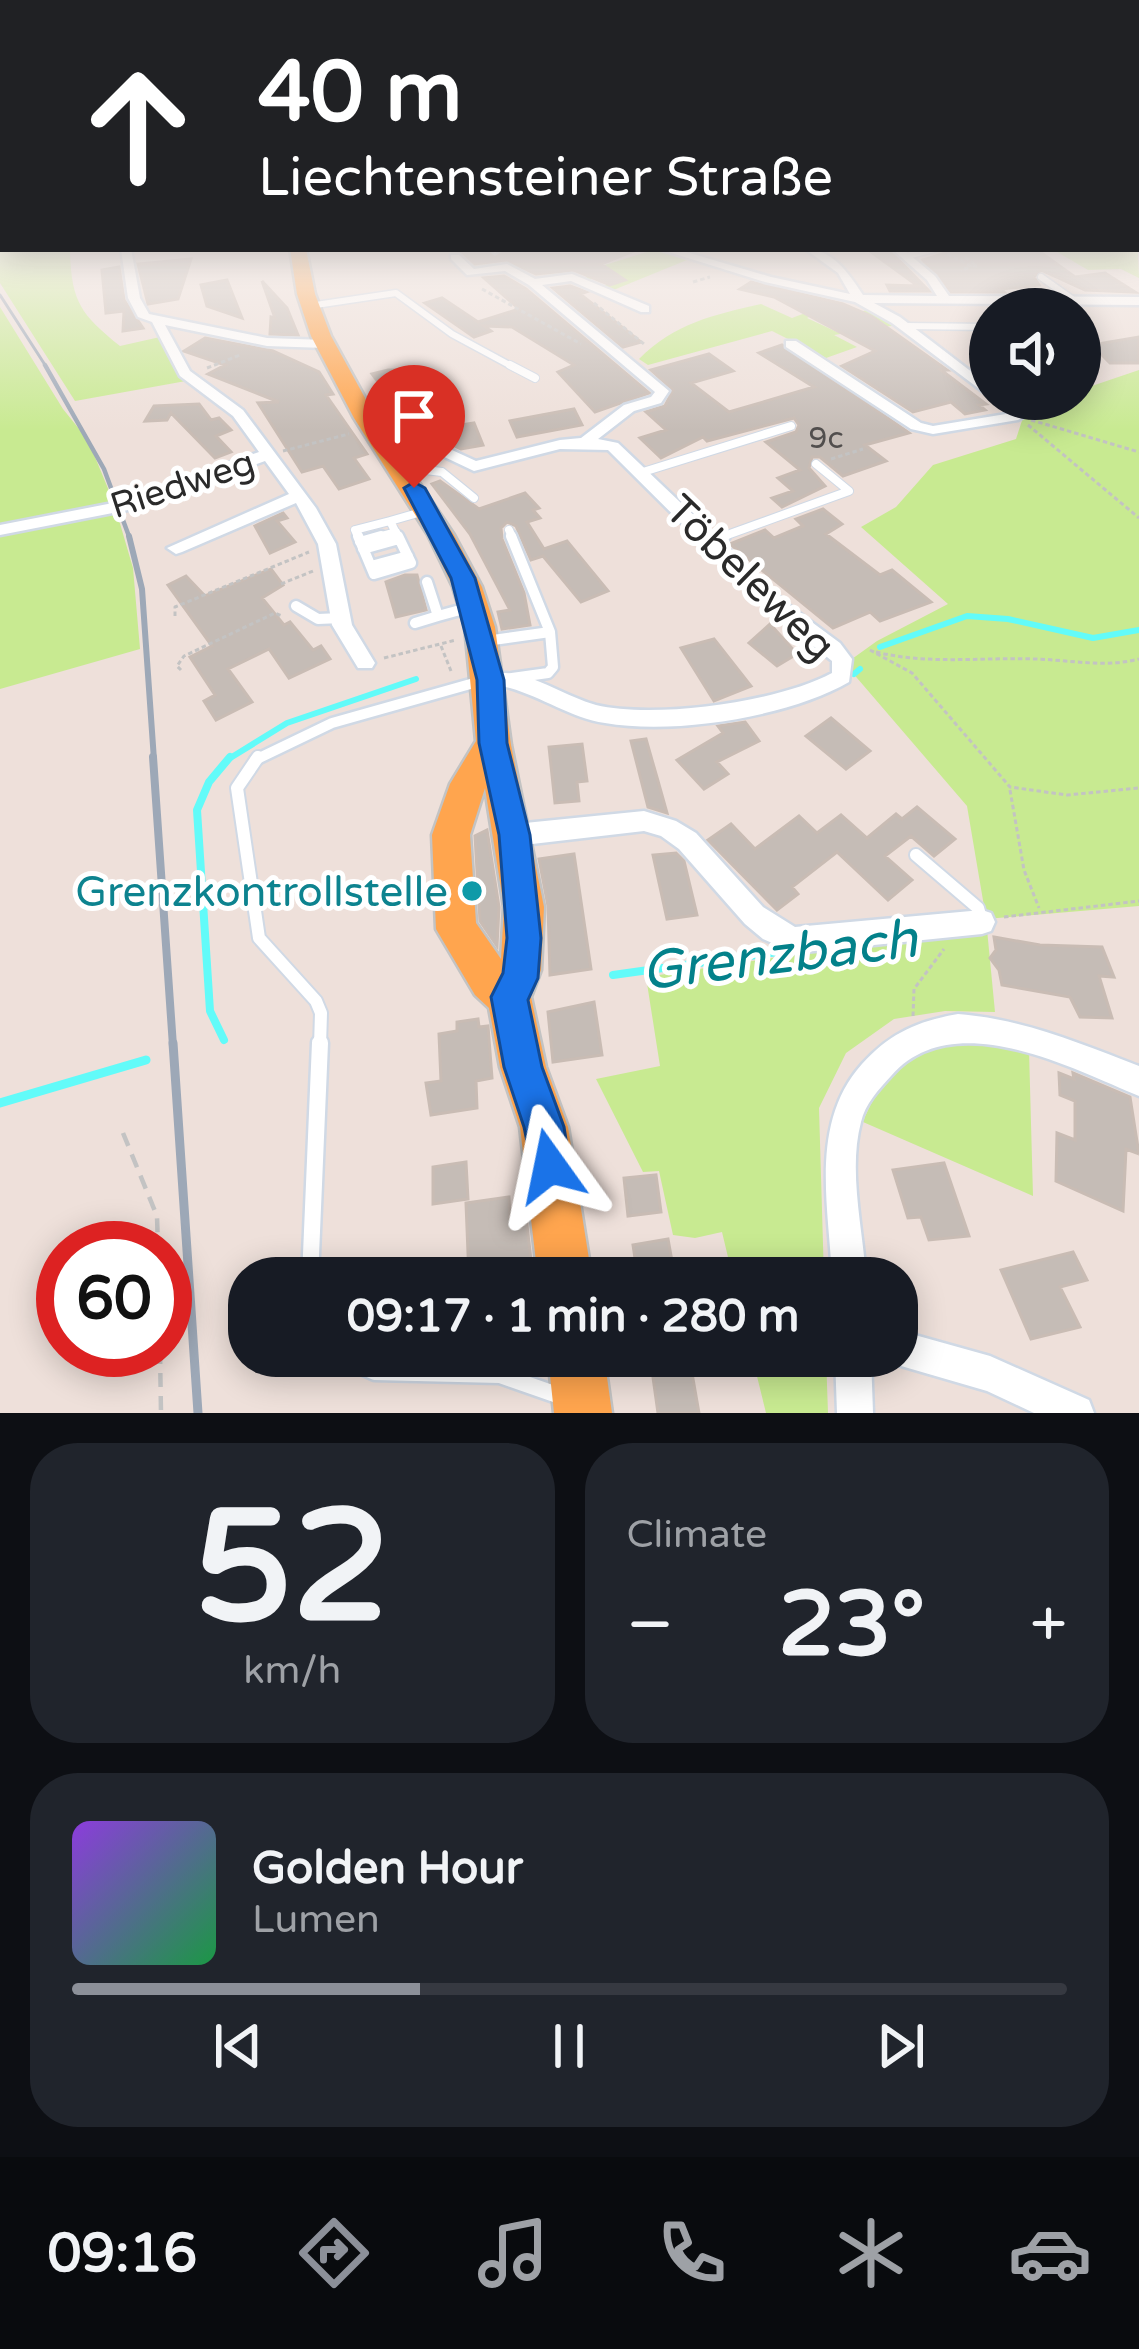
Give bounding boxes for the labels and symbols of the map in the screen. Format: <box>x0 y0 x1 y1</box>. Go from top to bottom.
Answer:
pin <box>363 365 465 488</box>
house number: 9c <box>809 420 843 457</box>
street label: Riedweg <box>105 441 260 528</box>
street label: Töbeleweg <box>655 485 845 671</box>
place label: Grenzkontrollstelle <box>75 867 448 918</box>
marker: Grenzkontrollstelle <box>459 878 485 904</box>
water label: Grenzbach <box>638 906 922 1005</box>
position arrow <box>487 1103 613 1229</box>
speed limit sign: 60 <box>36 1221 192 1377</box>

